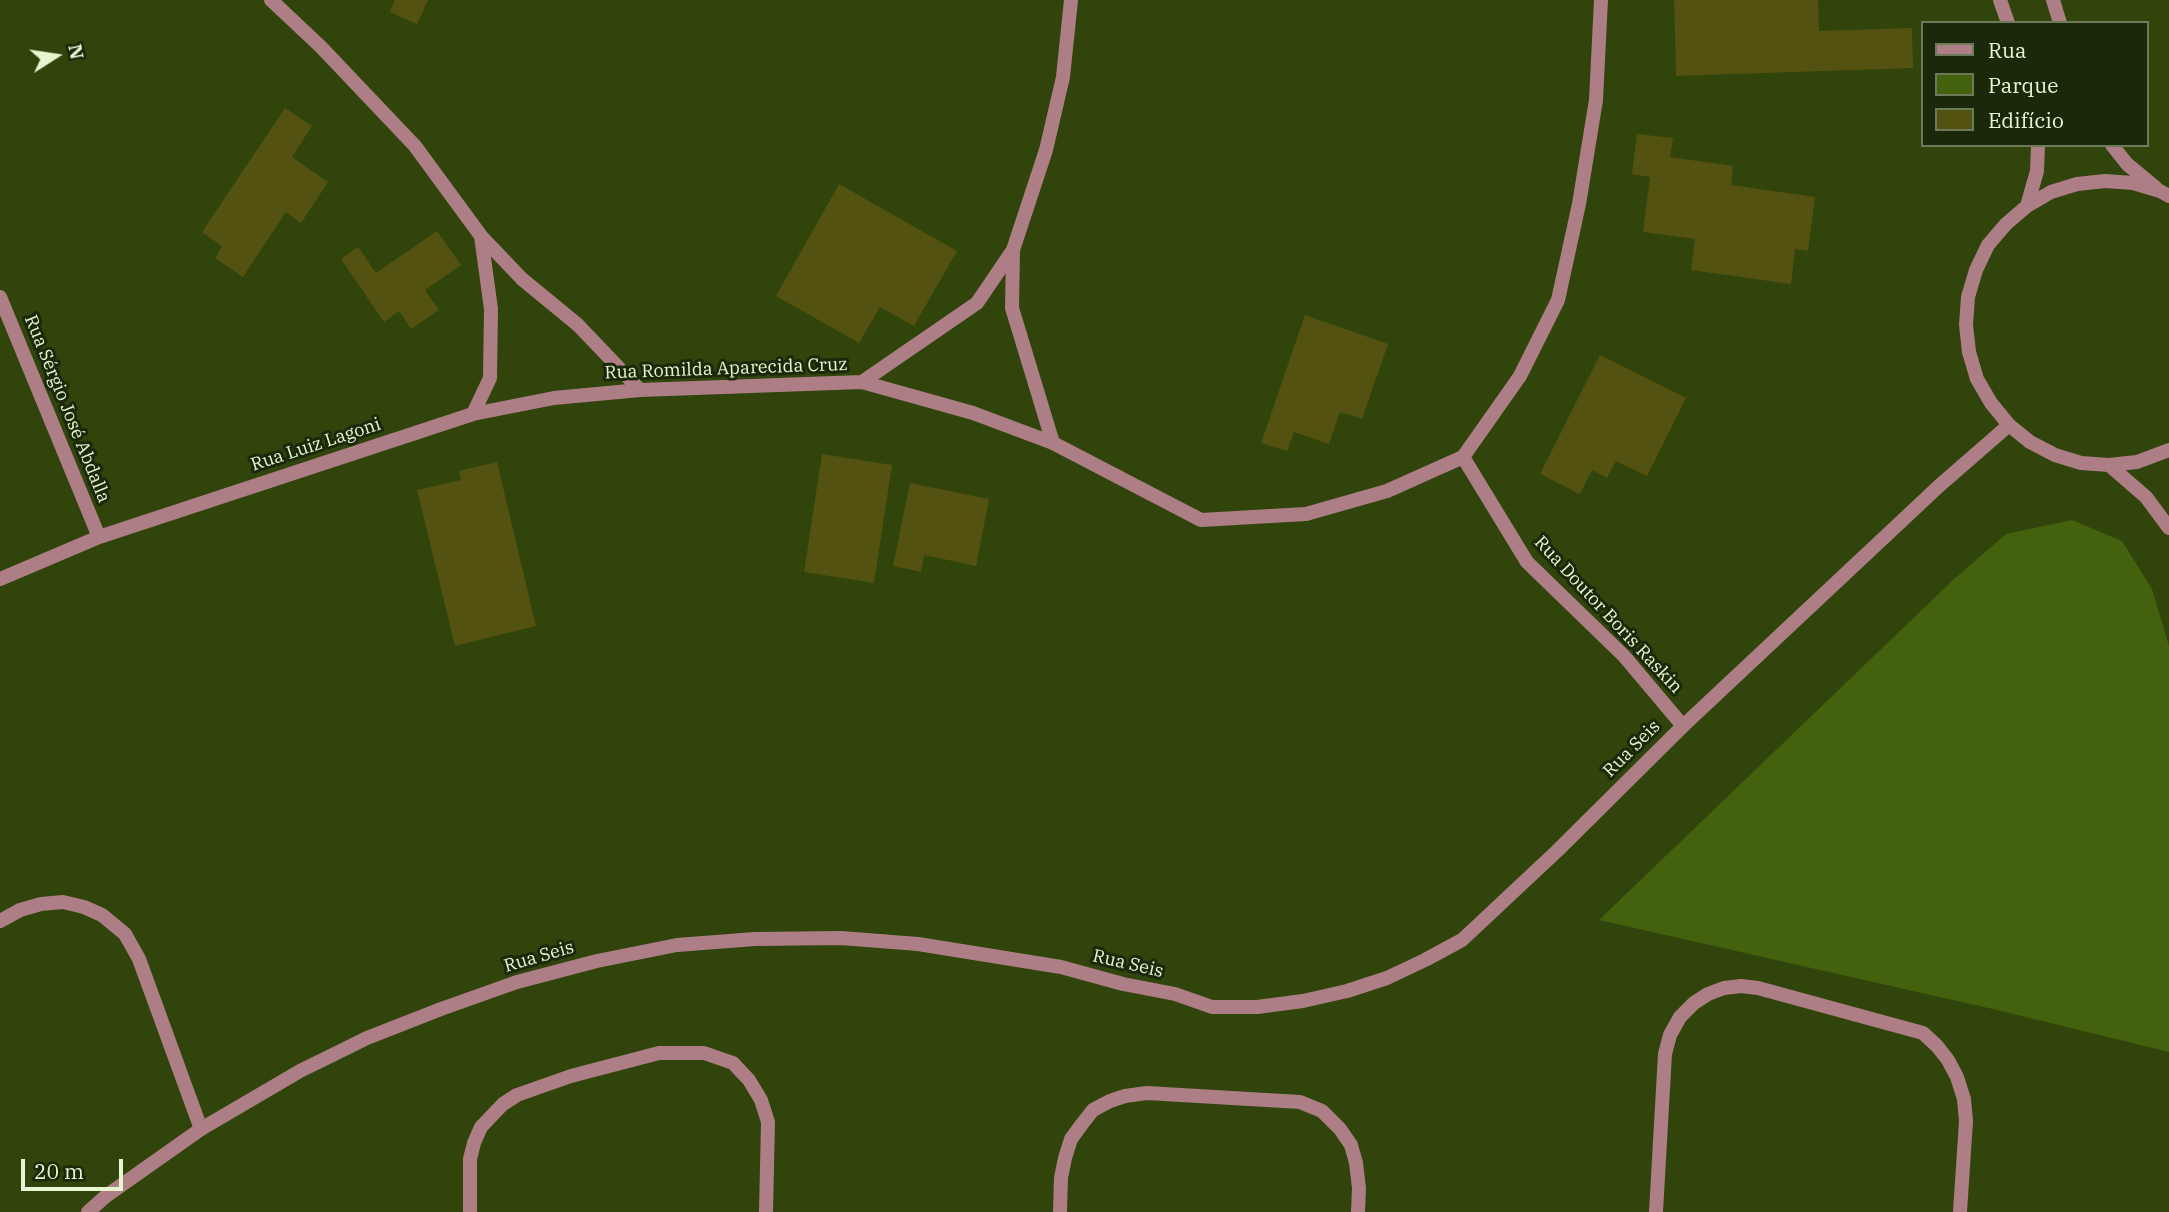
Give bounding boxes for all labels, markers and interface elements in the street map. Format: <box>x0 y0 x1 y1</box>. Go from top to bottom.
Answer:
north arrow <box>21 21 91 91</box>
legend <box>1920 21 2148 147</box>
text: Rua <box>1988 36 2026 64</box>
text: N <box>63 42 90 61</box>
text: Parque <box>1988 71 2058 99</box>
text: Edifício <box>1988 106 2064 134</box>
street label: Rua Sérgio José Abdalla <box>19 312 115 506</box>
street label: Rua Romilda Aparecida Cruz <box>604 354 848 384</box>
street label: Rua Luiz Lagoni <box>248 414 384 476</box>
street label: Rua Doutor Boris Raskin <box>1530 532 1686 698</box>
street label: Rua Seis <box>1599 716 1665 782</box>
street label: Rua Seis <box>501 937 577 977</box>
street label: Rua Seis <box>1091 945 1165 983</box>
scale bar <box>24 1146 126 1190</box>
text: 20 m <box>34 1157 84 1185</box>

